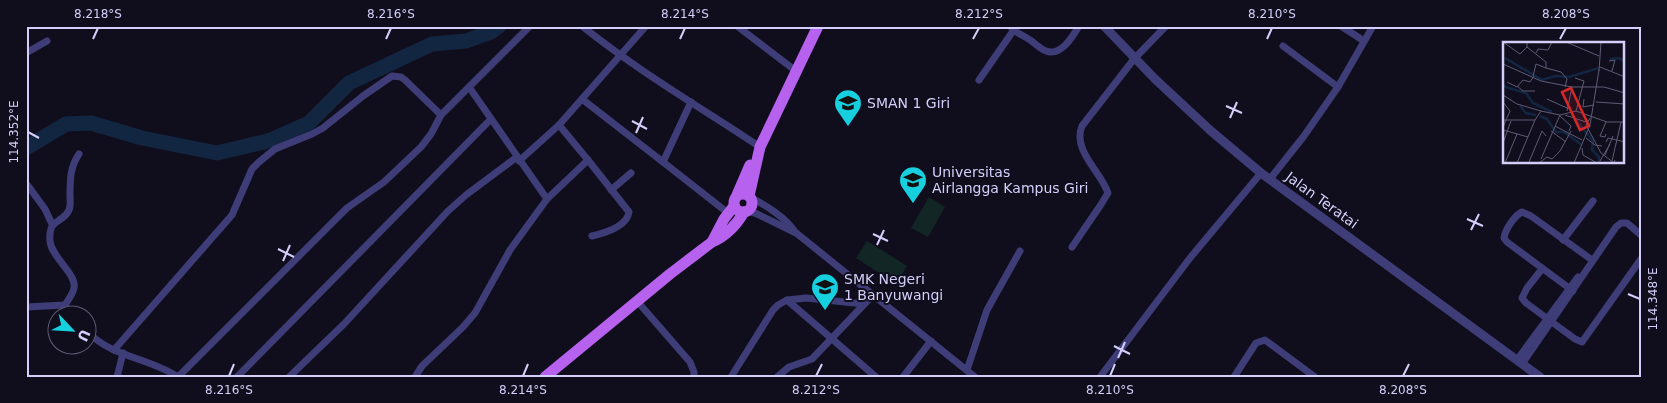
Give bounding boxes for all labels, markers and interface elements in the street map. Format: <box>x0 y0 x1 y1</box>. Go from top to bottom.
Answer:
text: 8.218°S <box>74 7 122 21</box>
text: 8.216°S <box>367 7 415 21</box>
text: 8.214°S <box>661 7 709 21</box>
text: 8.212°S <box>955 7 1003 21</box>
text: 8.210°S <box>1248 7 1296 21</box>
text: 8.208°S <box>1542 7 1590 21</box>
inset map <box>1503 42 1624 164</box>
school or university icon: SMAN 1 Giri <box>833 88 863 127</box>
place label: SMAN 1 Giri <box>867 95 950 111</box>
text: 114.352°E <box>7 100 21 164</box>
place label: Universitas Airlangga Kampus Giri <box>932 164 1088 196</box>
school or university icon: Universitas Airlangga Kampus Giri <box>898 165 928 204</box>
street label: Jalan Teratai <box>1282 168 1361 232</box>
text: 114.348°E <box>1646 267 1660 331</box>
place label: SMK Negeri 1 Banyuwangi <box>844 271 943 303</box>
school or university icon: SMK Negeri 1 Banyuwangi <box>810 272 840 311</box>
north arrow <box>48 306 98 356</box>
text: U <box>74 327 93 344</box>
text: 8.216°S <box>205 383 253 397</box>
text: 8.214°S <box>499 383 547 397</box>
text: 8.212°S <box>792 383 840 397</box>
text: 8.210°S <box>1086 383 1134 397</box>
text: 8.208°S <box>1379 383 1427 397</box>

